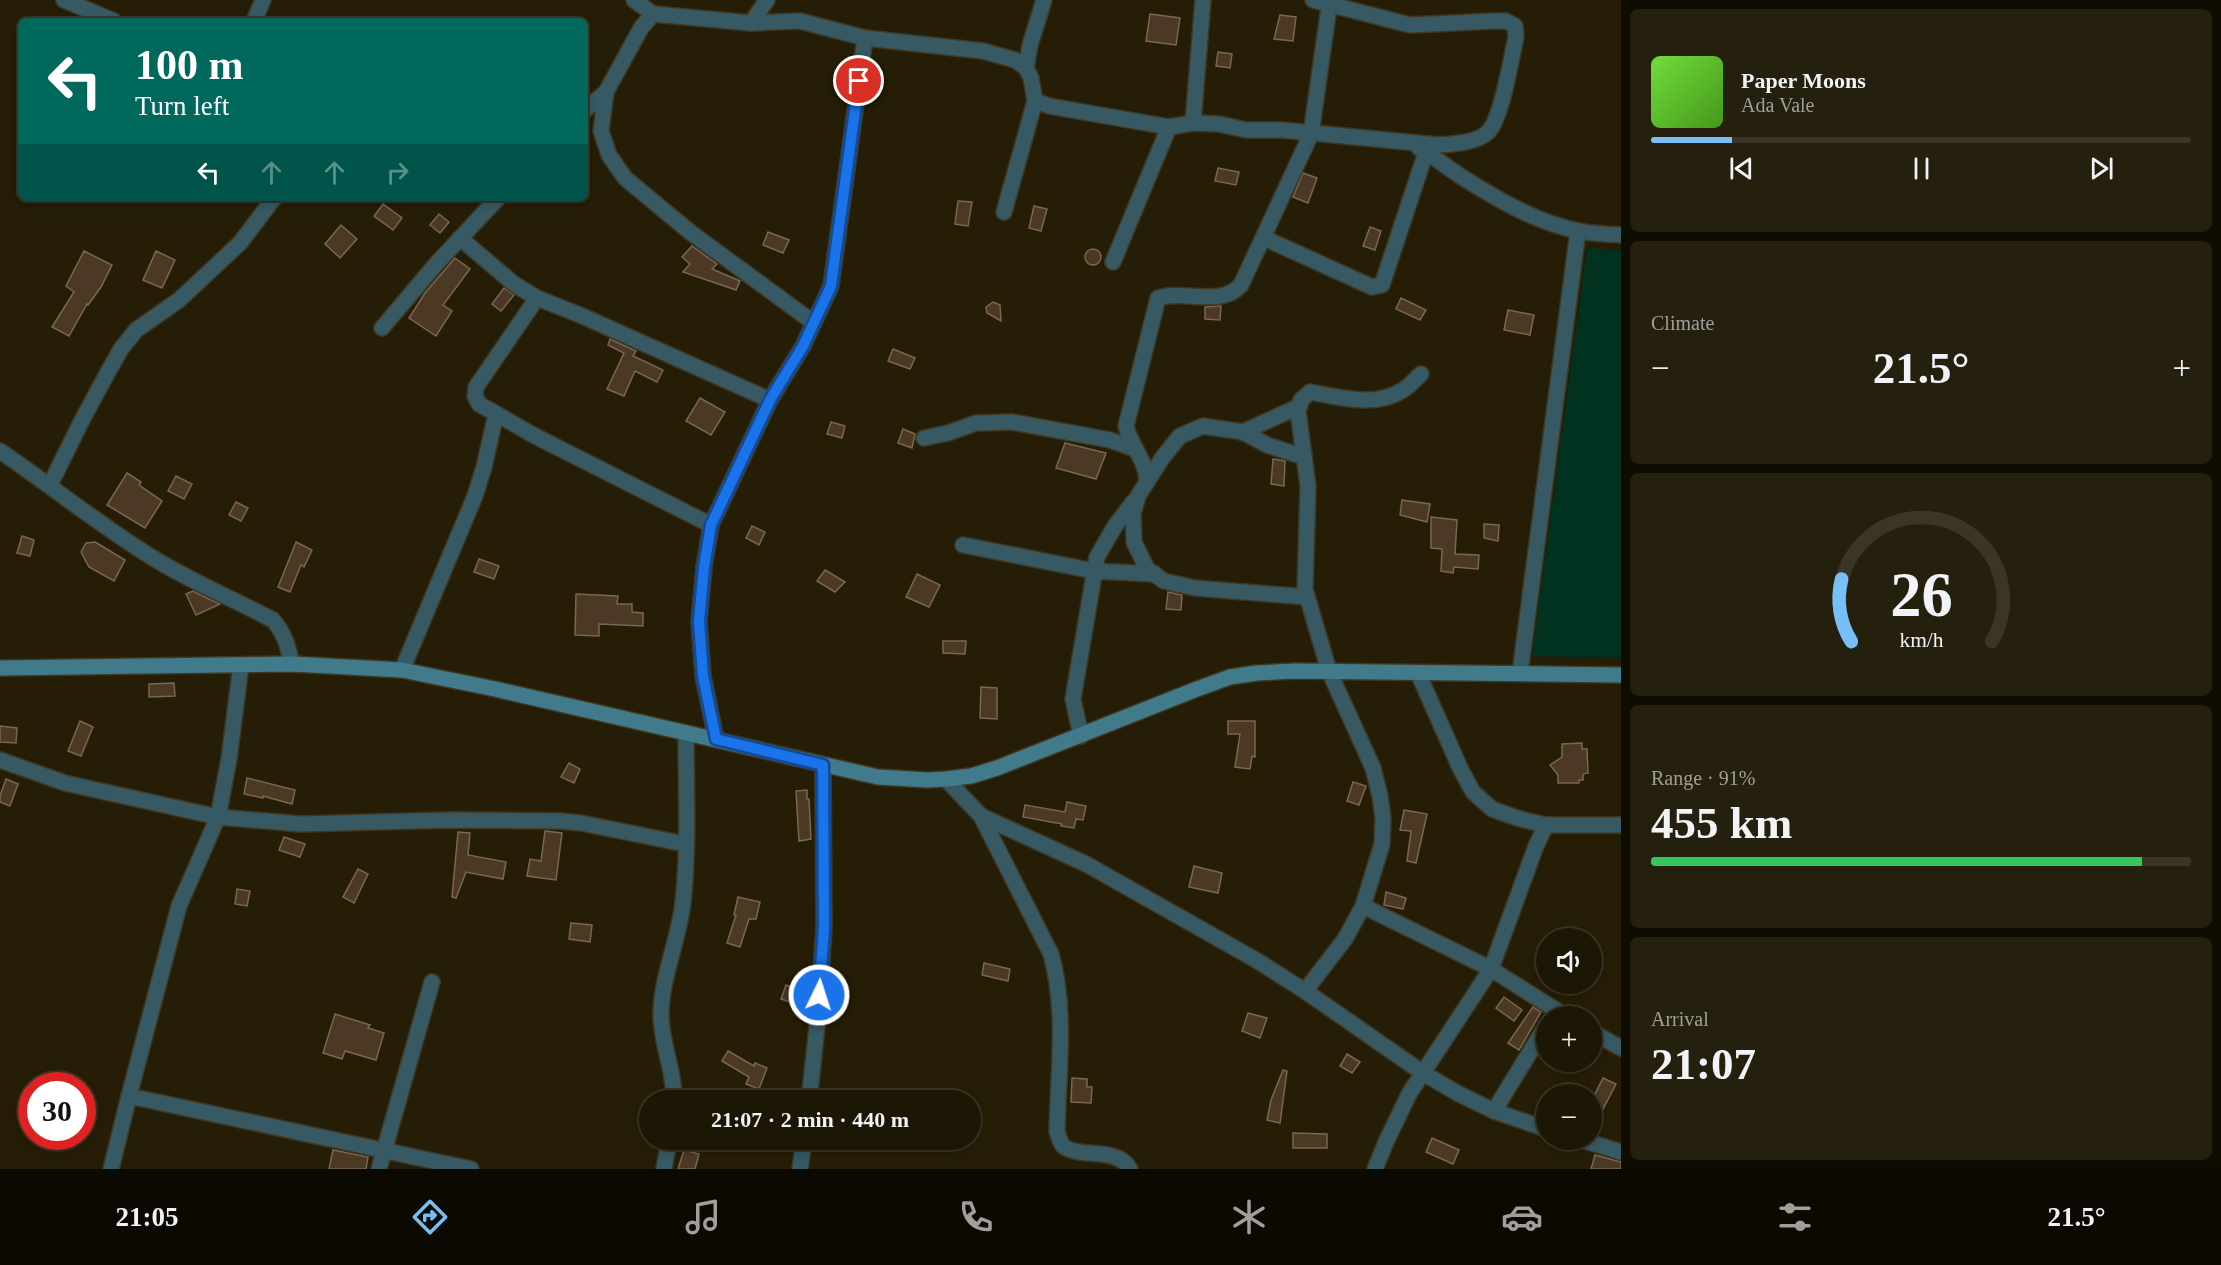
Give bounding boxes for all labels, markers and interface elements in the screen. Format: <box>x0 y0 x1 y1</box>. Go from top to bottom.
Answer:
icon: left <box>36 42 114 120</box>
text: 100 m <box>135 42 244 88</box>
pin <box>833 55 884 106</box>
icon: arrive <box>842 64 875 97</box>
text: Paper Moons <box>1741 68 1866 93</box>
text: Turn left <box>135 91 229 121</box>
text: Ada Vale <box>1741 94 1815 116</box>
icon: previous <box>1725 152 1758 185</box>
icon: pause <box>1905 152 1938 185</box>
icon: next <box>2085 152 2118 185</box>
icon: left <box>192 156 225 189</box>
icon: ahead <box>255 156 288 189</box>
icon: ahead <box>318 156 351 189</box>
icon: right <box>381 156 414 189</box>
text: Climate <box>1651 312 1714 334</box>
text: 21.5° <box>1873 343 1969 393</box>
text: − <box>1651 350 1670 386</box>
text: + <box>2172 350 2191 386</box>
text: 26 <box>1890 560 1952 629</box>
text: km/h <box>1899 628 1943 652</box>
text: Range · 91% <box>1651 767 1755 789</box>
text: 455 km <box>1651 798 1792 848</box>
map controls <box>1536 928 1602 1150</box>
button: sound <box>1536 928 1602 994</box>
position arrow <box>787 963 851 1027</box>
button: + <box>1536 1006 1602 1072</box>
text: Arrival <box>1651 1008 1709 1030</box>
text: 21:07 <box>1651 1039 1756 1089</box>
speed limit sign: 30 <box>18 1072 96 1150</box>
button: − <box>1536 1084 1602 1150</box>
text: 21:07 · 2 min · 440 m <box>711 1107 909 1132</box>
icon: directions <box>409 1196 451 1238</box>
icon: music <box>682 1196 724 1238</box>
icon: phone <box>955 1196 997 1238</box>
icon: climate <box>1228 1196 1270 1238</box>
icon: car <box>1501 1196 1543 1238</box>
icon: filters <box>1774 1196 1816 1238</box>
text: 21:05 <box>115 1202 178 1232</box>
text: 21.5° <box>2047 1202 2105 1232</box>

